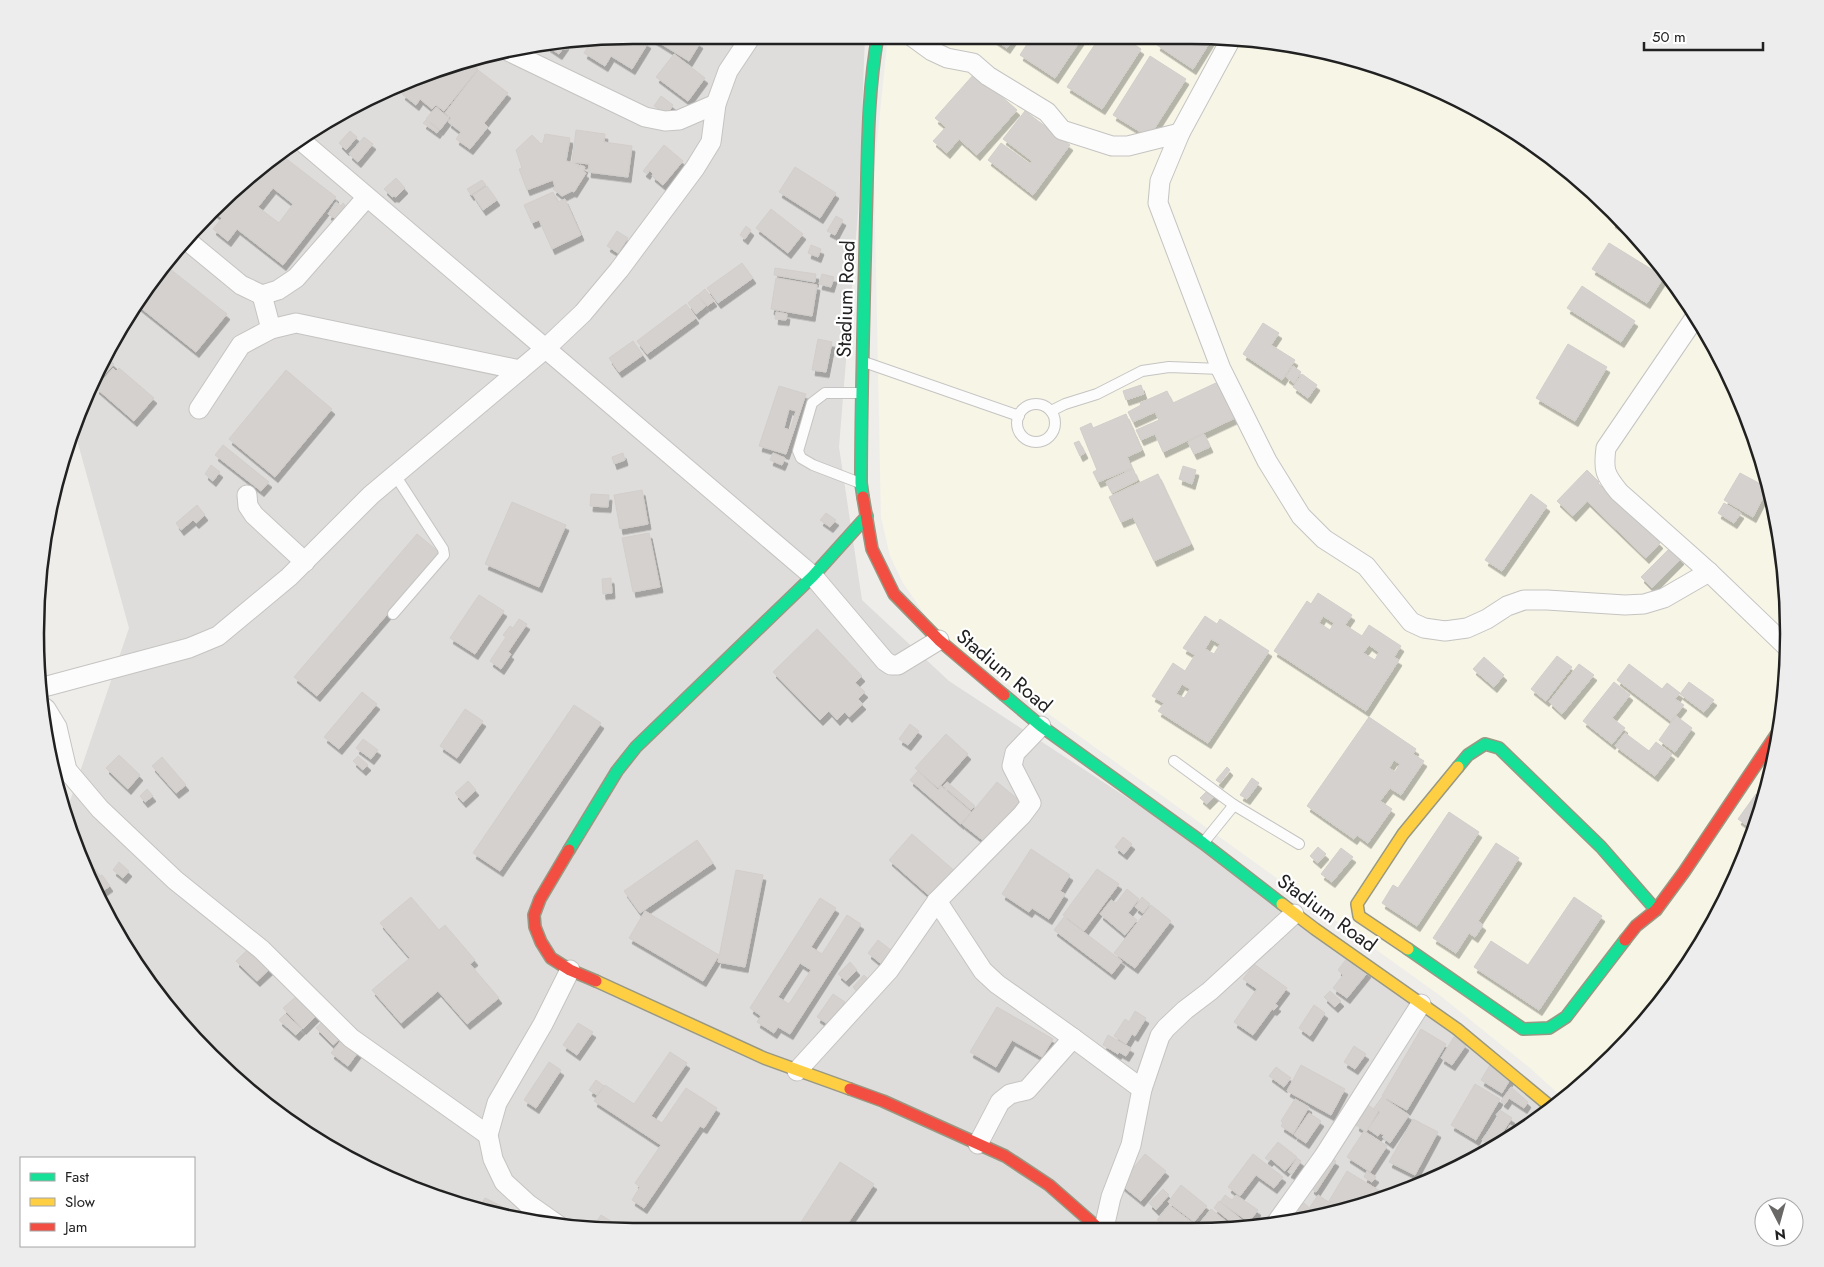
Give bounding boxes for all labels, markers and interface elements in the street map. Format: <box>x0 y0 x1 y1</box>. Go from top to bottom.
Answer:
scale bar <box>1644 20 1763 52</box>
text: 50 m <box>1652 26 1686 48</box>
street label: Stadium Road <box>829 240 863 358</box>
street label: Stadium Road <box>950 622 1058 720</box>
street label: Stadium Road <box>1271 867 1383 959</box>
legend <box>20 1157 195 1247</box>
text: Fast <box>65 1166 89 1188</box>
text: Slow <box>65 1191 96 1213</box>
north arrow <box>1754 1197 1804 1247</box>
text: Jam <box>63 1216 88 1238</box>
text: N <box>1774 1224 1787 1245</box>

